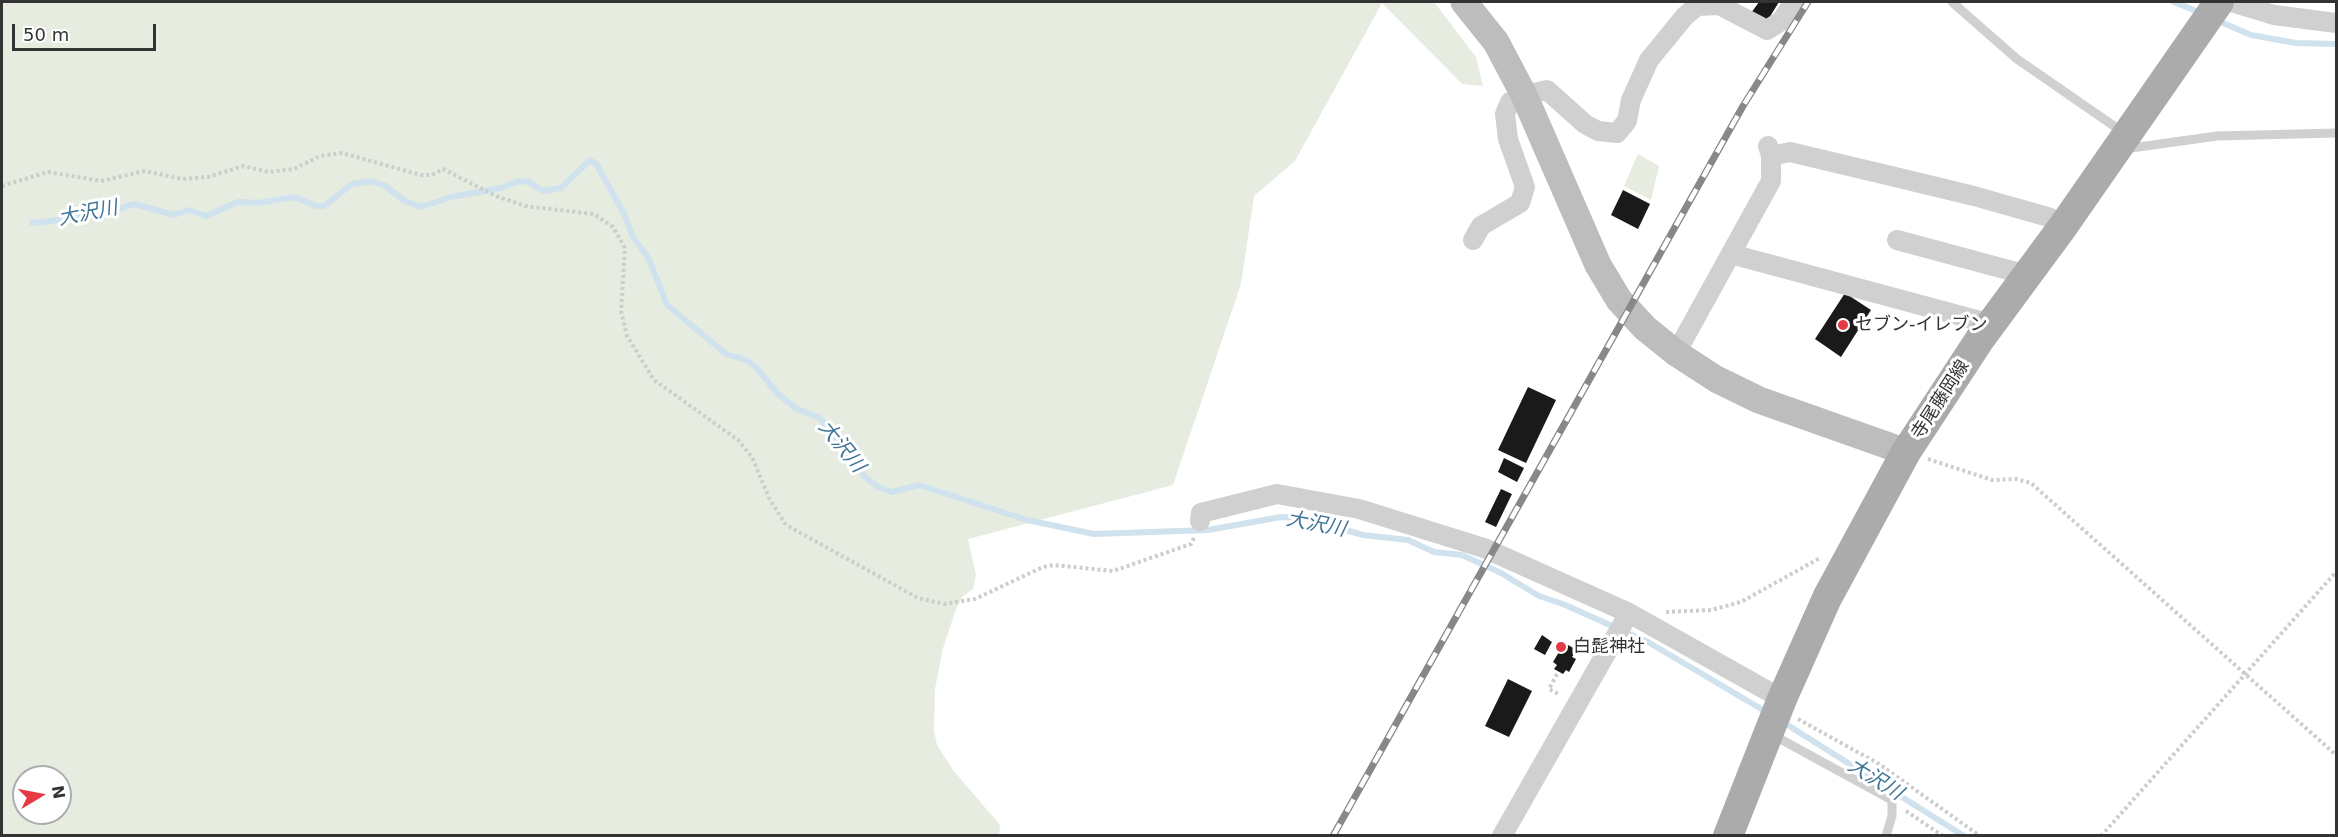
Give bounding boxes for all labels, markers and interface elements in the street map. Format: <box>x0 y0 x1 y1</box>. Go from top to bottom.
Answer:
scale bar <box>15 12 159 50</box>
text: 50 m <box>23 24 69 45</box>
water label: 大沢川 <box>56 196 120 232</box>
place label: セブン-イレブン <box>1855 314 1987 336</box>
marker: セブン-イレブン <box>1836 318 1850 332</box>
street label: 寺尾藤岡線 <box>1907 356 1975 444</box>
water label: 大沢川 <box>813 416 869 478</box>
water label: 大沢川 <box>1284 507 1348 543</box>
place label: 白髭神社 <box>1573 636 1645 658</box>
marker: 白髭神社 <box>1554 640 1568 654</box>
water label: 大沢川 <box>1843 754 1907 806</box>
north arrow <box>12 765 72 825</box>
text: N <box>48 784 69 800</box>

